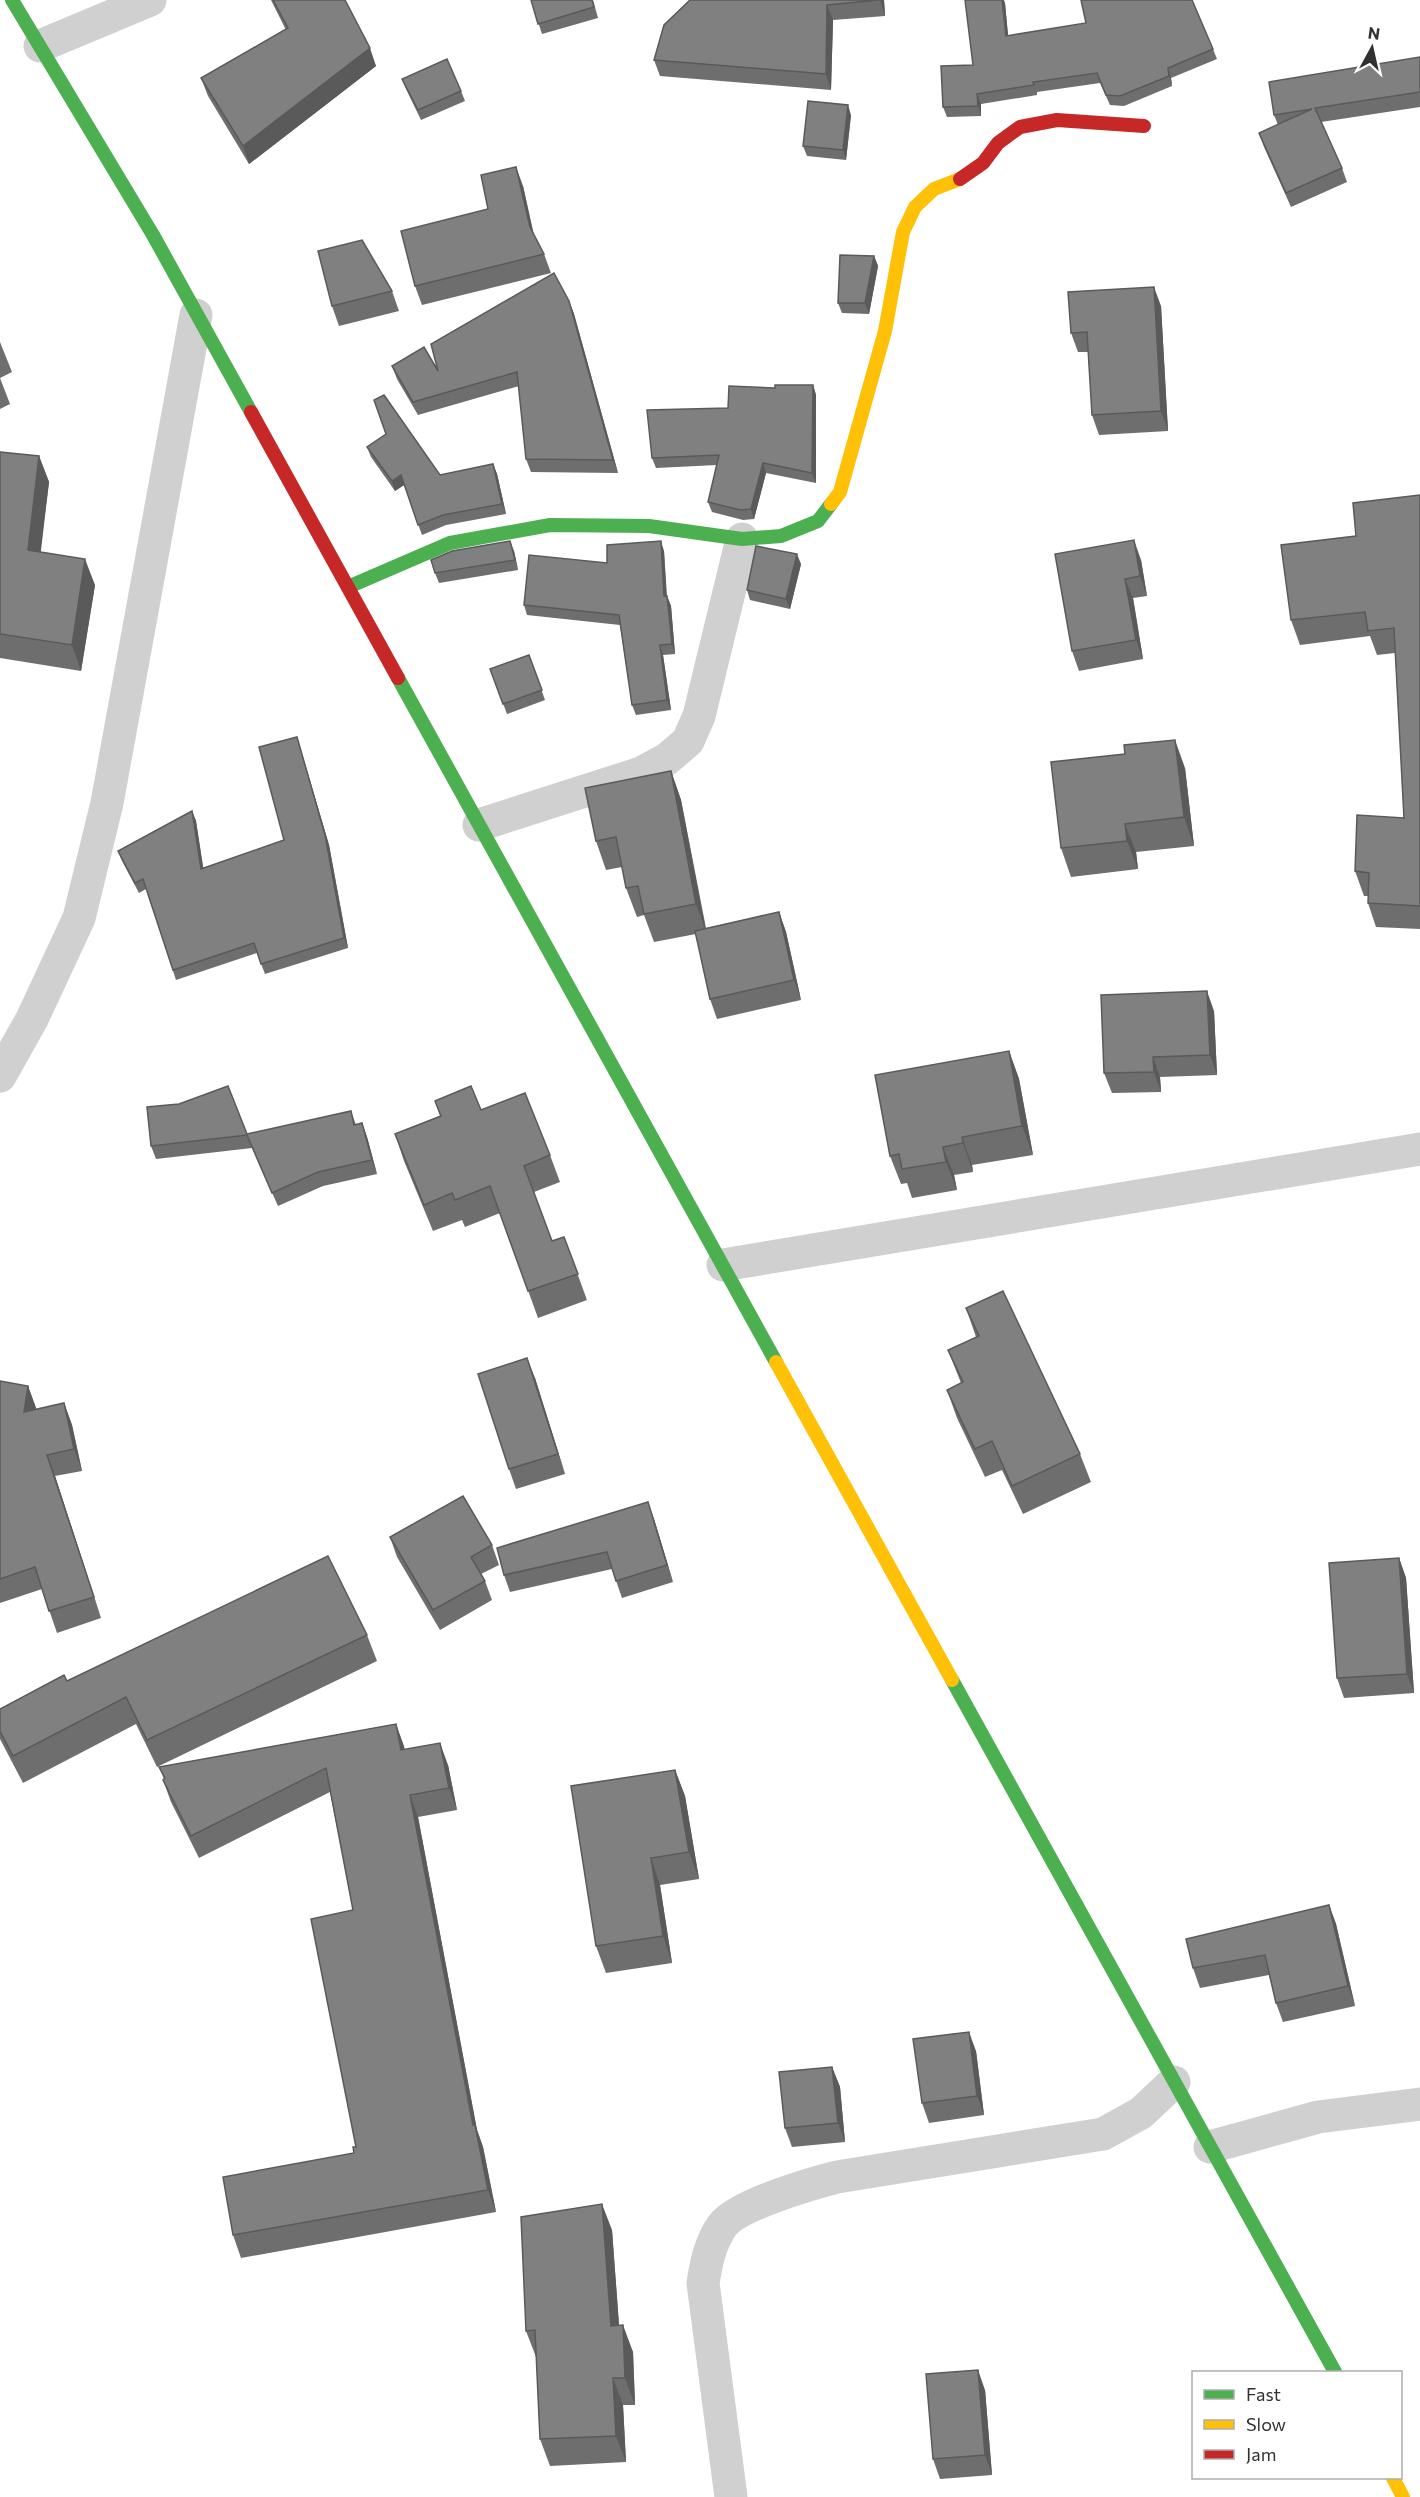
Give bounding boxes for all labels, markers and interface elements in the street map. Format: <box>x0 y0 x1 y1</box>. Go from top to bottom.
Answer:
north arrow <box>1342 18 1402 78</box>
text: N <box>1367 22 1381 43</box>
legend <box>1192 2371 1402 2479</box>
text: Fast <box>1246 2383 1281 2405</box>
text: Slow <box>1246 2413 1286 2435</box>
text: Jam <box>1246 2443 1276 2465</box>

